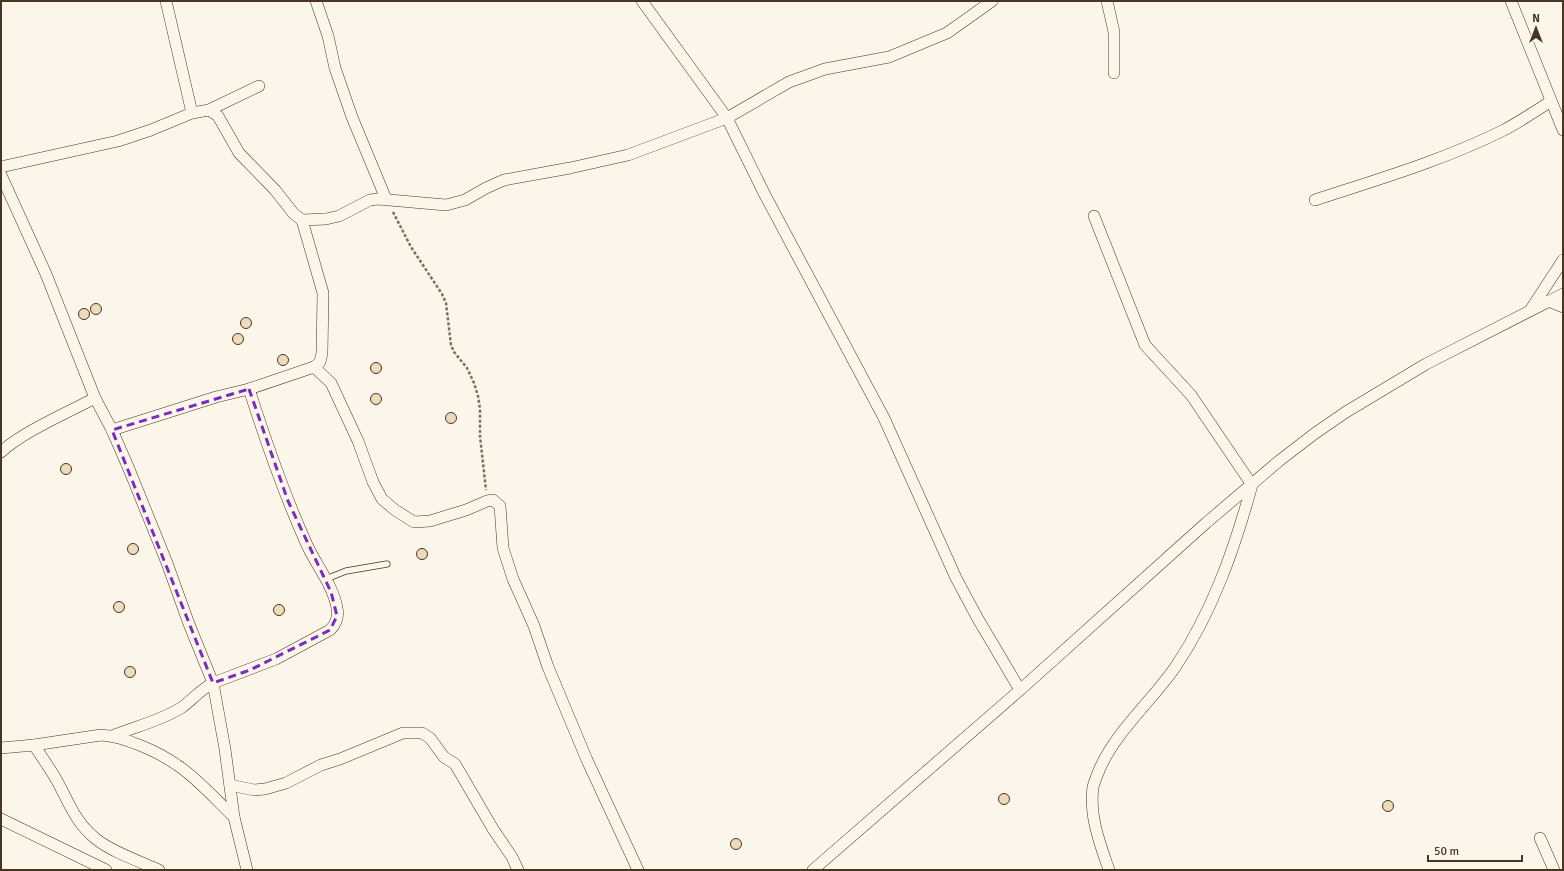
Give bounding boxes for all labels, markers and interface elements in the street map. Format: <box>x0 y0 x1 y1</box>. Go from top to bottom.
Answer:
north arrow <box>1516 8 1556 48</box>
text: N <box>1532 12 1540 25</box>
scale bar <box>1428 837 1522 863</box>
text: 50 m <box>1434 844 1459 859</box>

